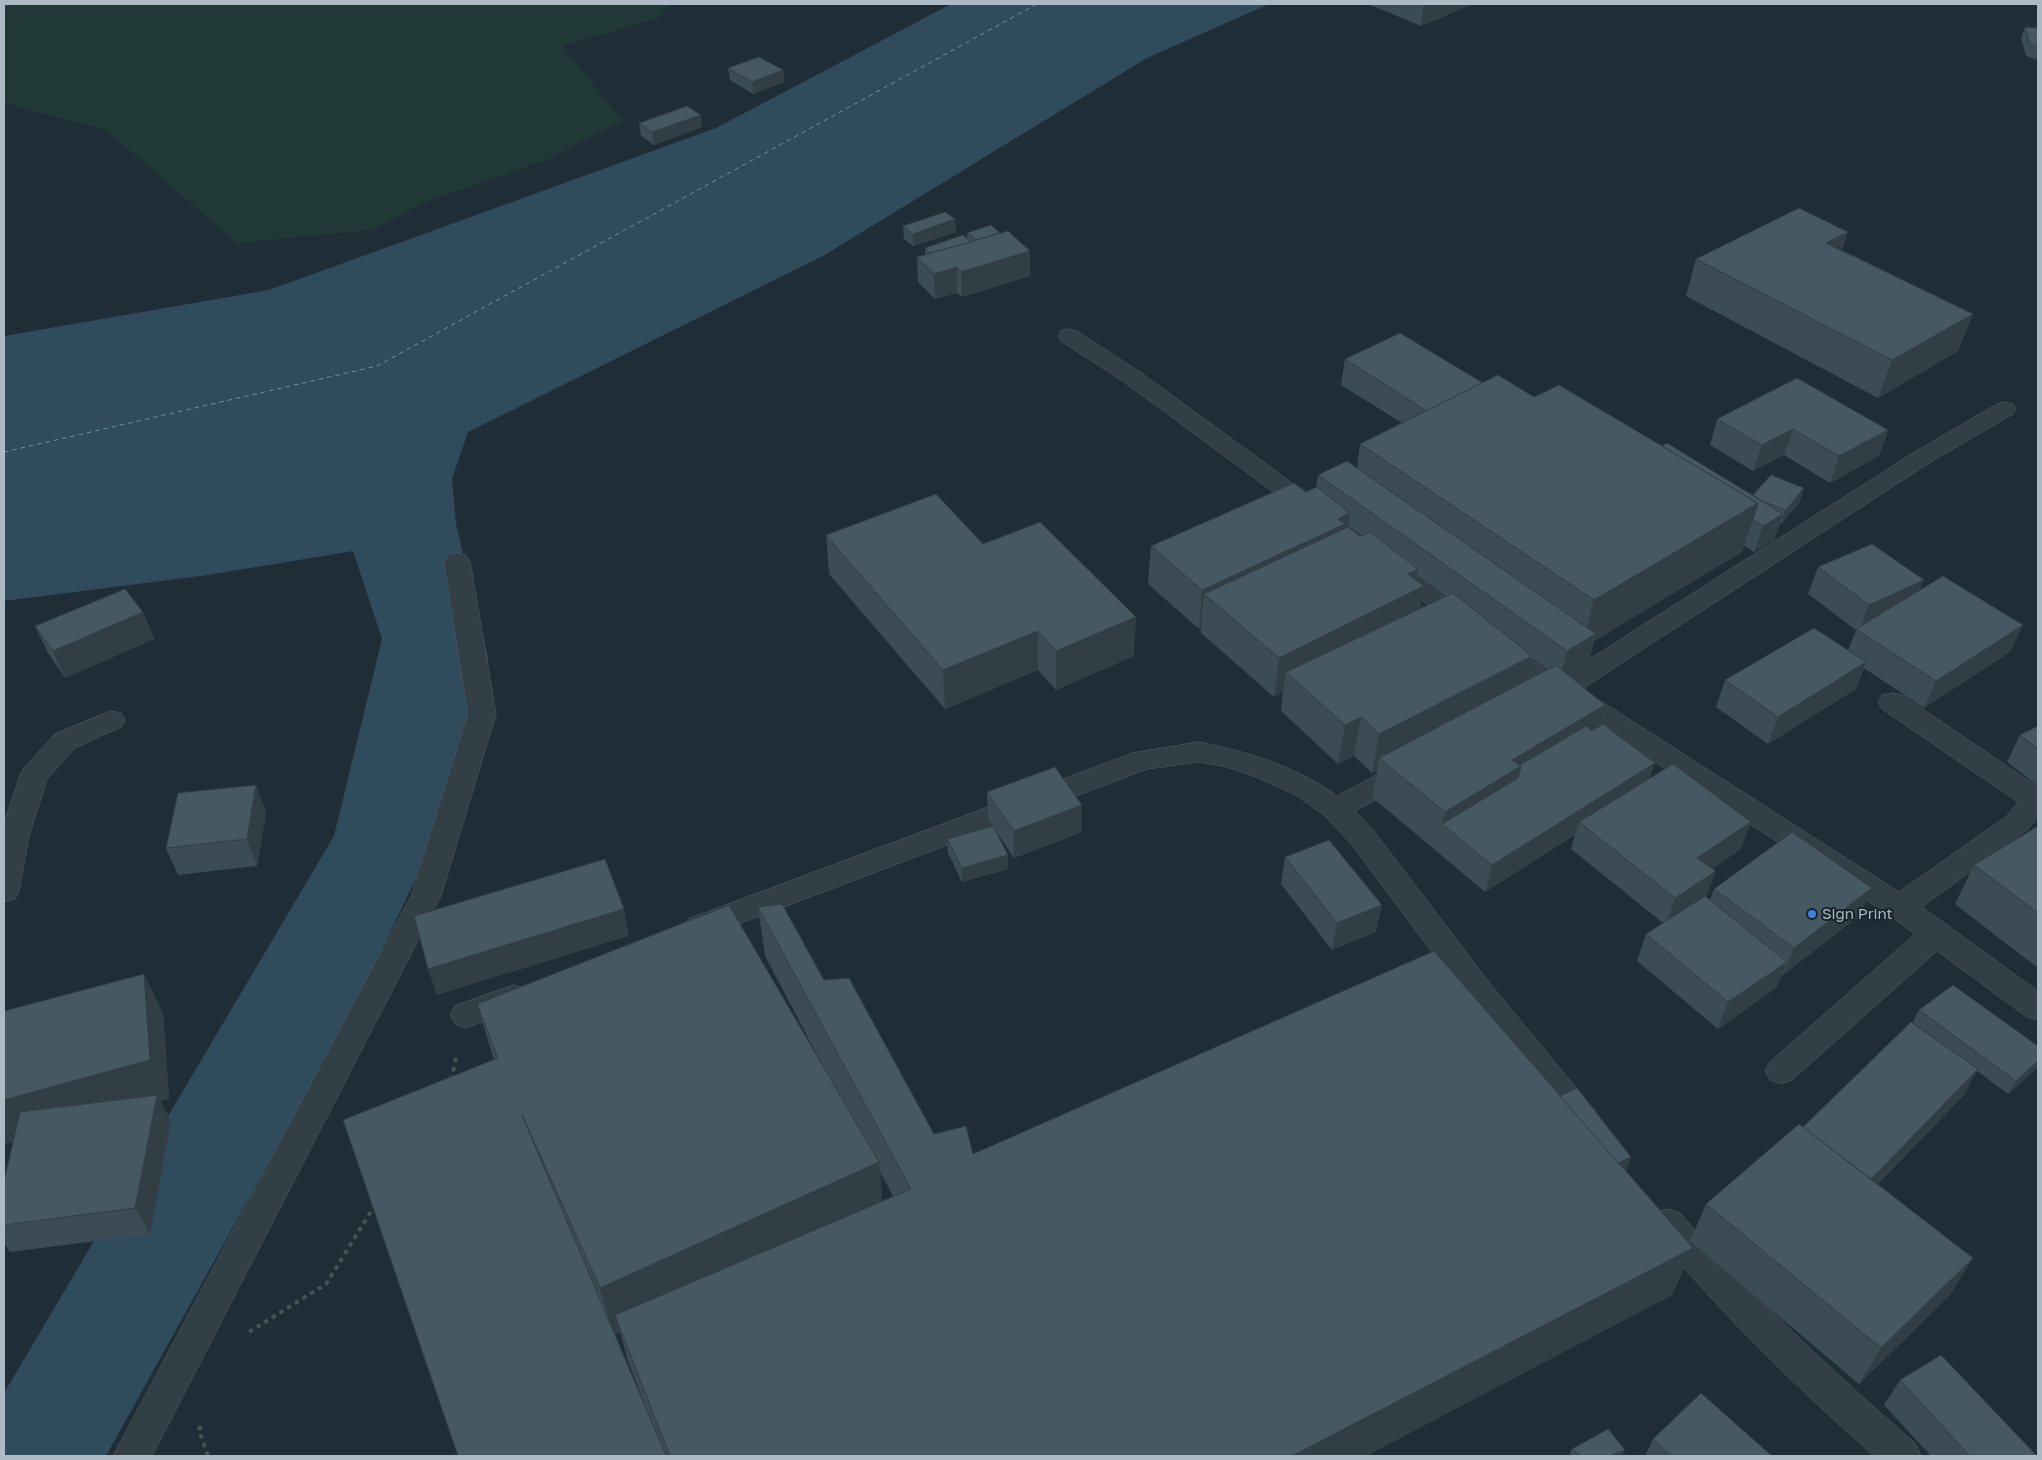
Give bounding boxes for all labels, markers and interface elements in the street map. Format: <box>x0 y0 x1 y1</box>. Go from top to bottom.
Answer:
place label: Sign Print <box>1822 904 1893 922</box>
marker: Sign Print <box>1806 908 1818 920</box>

